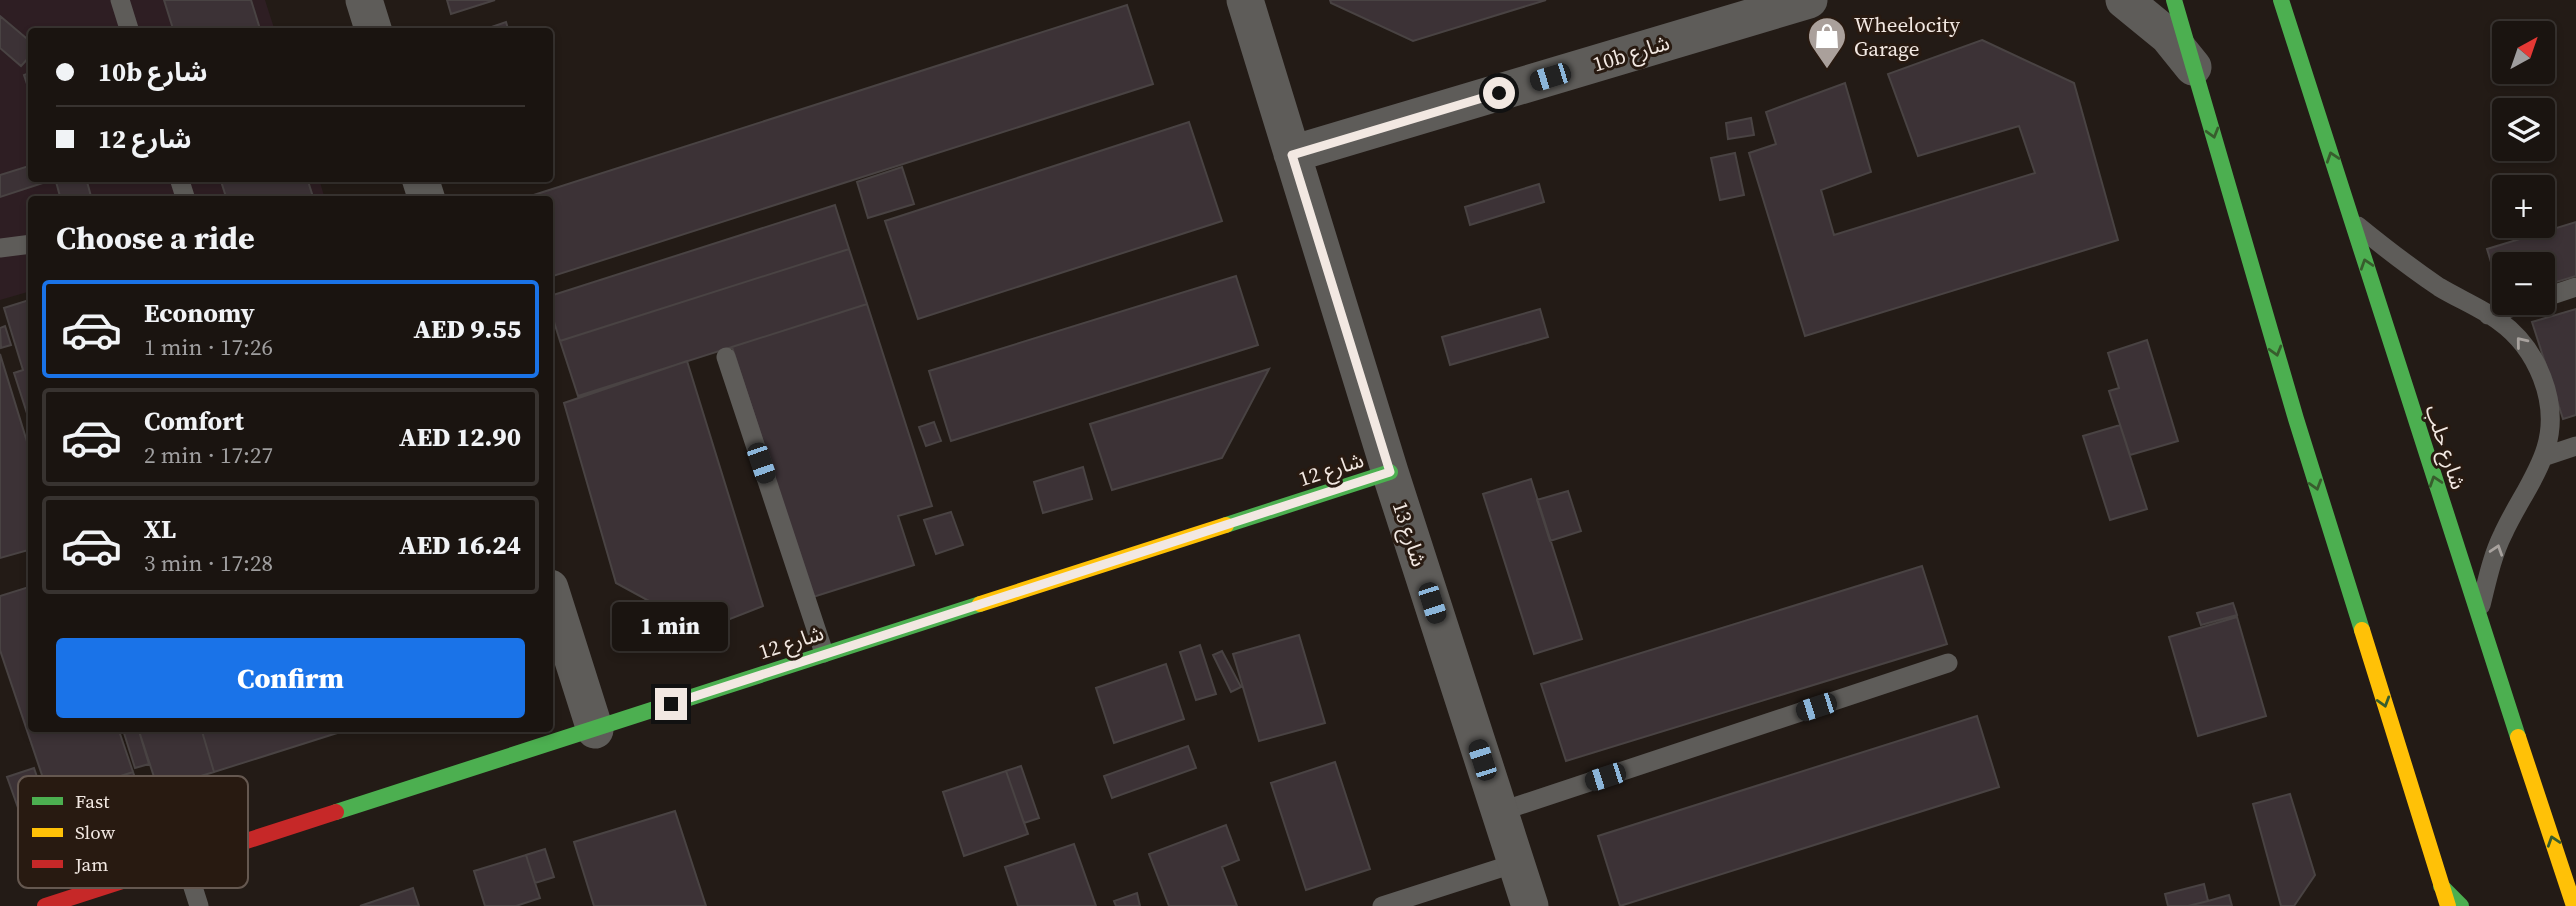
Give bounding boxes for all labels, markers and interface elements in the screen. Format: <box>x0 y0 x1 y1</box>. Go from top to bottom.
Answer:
place label: Wheelocity Garage <box>1854 10 1960 63</box>
shop icon: Wheelocity Garage <box>1806 15 1848 70</box>
north arrow <box>2492 21 2555 84</box>
map controls <box>2492 21 2555 315</box>
street label: 10b شارع <box>1589 28 1673 79</box>
text: 10b شارع <box>98 54 207 90</box>
car <box>1527 61 1574 93</box>
route start <box>1483 77 1515 109</box>
button: layers <box>2492 98 2555 161</box>
text: شارع 12 <box>98 121 191 157</box>
one-way arrow <box>2204 126 2219 138</box>
one-way arrow <box>2326 151 2340 164</box>
button: + <box>2492 175 2555 238</box>
text: Choose a ride <box>56 216 255 260</box>
button: − <box>2492 252 2555 315</box>
one-way arrow <box>2360 258 2375 270</box>
text: Economy <box>144 295 255 331</box>
icon: car <box>60 298 123 361</box>
text: AED 9.55 <box>413 311 521 347</box>
text: 1 min · 17:26 <box>144 331 273 363</box>
one-way arrow <box>2516 337 2529 349</box>
one-way arrow <box>2268 345 2283 357</box>
street label: شارع حلب <box>2418 401 2473 493</box>
text: Comfort <box>144 403 244 439</box>
icon: car <box>60 406 123 469</box>
text: AED 12.90 <box>399 419 521 455</box>
text: 2 min · 17:27 <box>144 439 273 471</box>
car <box>745 440 778 486</box>
street label: شارع 12 <box>1295 445 1368 494</box>
one-way arrow <box>2429 475 2443 488</box>
one-way arrow <box>2308 478 2323 490</box>
street label: شارع 13 <box>1385 498 1434 571</box>
text: XL <box>144 511 176 547</box>
icon: car <box>60 514 123 577</box>
text: AED 16.24 <box>399 527 521 563</box>
one-way arrow <box>2488 545 2503 557</box>
text: 3 min · 17:28 <box>144 547 273 579</box>
car <box>1416 580 1449 626</box>
callout: 1 min <box>613 602 729 652</box>
text: 1 min <box>640 610 700 642</box>
street label: شارع 12 <box>755 618 828 667</box>
button: Confirm <box>56 638 525 718</box>
route end <box>655 688 687 720</box>
car <box>1793 691 1840 723</box>
one-way arrow <box>2376 695 2390 708</box>
car <box>1466 737 1499 783</box>
car <box>1582 761 1629 793</box>
legend <box>18 776 248 888</box>
text: Fast <box>75 788 110 814</box>
text: Slow <box>75 819 116 845</box>
one-way arrow <box>2547 836 2561 848</box>
text: Jam <box>74 851 108 877</box>

